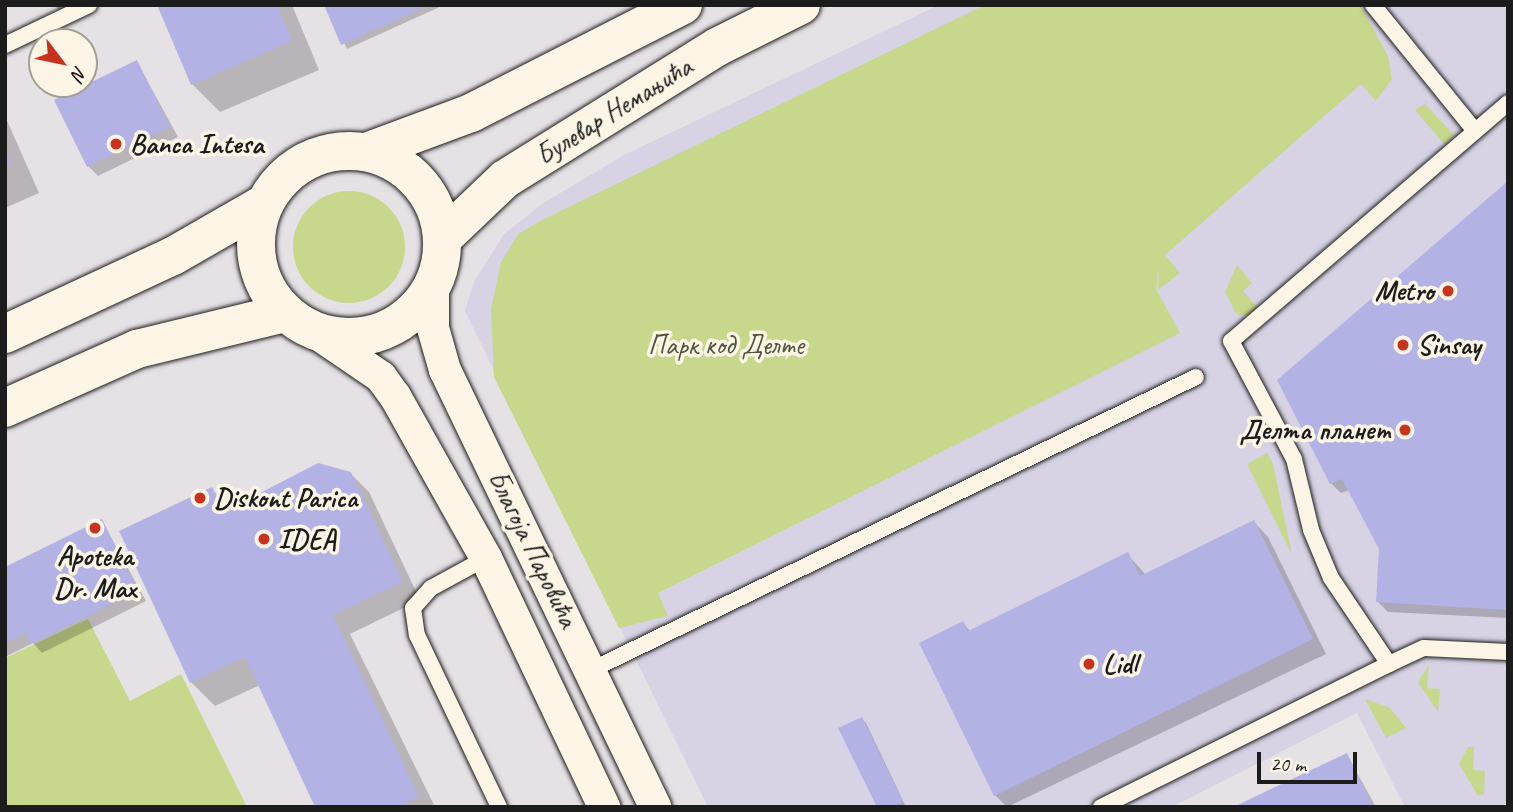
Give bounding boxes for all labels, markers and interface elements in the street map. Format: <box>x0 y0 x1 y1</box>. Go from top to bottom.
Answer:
north arrow <box>28 28 98 98</box>
street label: Булевар Немањића <box>530 50 698 172</box>
text: N <box>66 62 92 84</box>
place label: Banca Intesa <box>130 127 262 161</box>
marker: Banca Intesa <box>108 136 124 152</box>
place label: Metro <box>1375 274 1434 308</box>
marker: Metro <box>1440 283 1456 299</box>
park label: Парк код Делте <box>647 328 805 362</box>
place label: Sinsay <box>1417 328 1481 362</box>
marker: Sinsay <box>1395 337 1411 353</box>
place label: Делта планет <box>1241 413 1391 447</box>
marker: Делта планет <box>1397 422 1413 438</box>
street label: Благоја Паровића <box>480 465 586 633</box>
place label: Diskont Parica <box>214 481 357 515</box>
marker: Diskont Parica <box>192 490 208 506</box>
marker: Apoteka Dr. Max <box>87 520 103 536</box>
place label: IDEA <box>278 522 336 556</box>
marker: IDEA <box>256 531 272 547</box>
place label: Apoteka Dr. Max <box>54 539 136 605</box>
place label: Lidl <box>1103 647 1137 681</box>
marker: Lidl <box>1081 656 1097 672</box>
scale bar <box>1261 738 1361 782</box>
text: 20 m <box>1270 751 1306 777</box>

